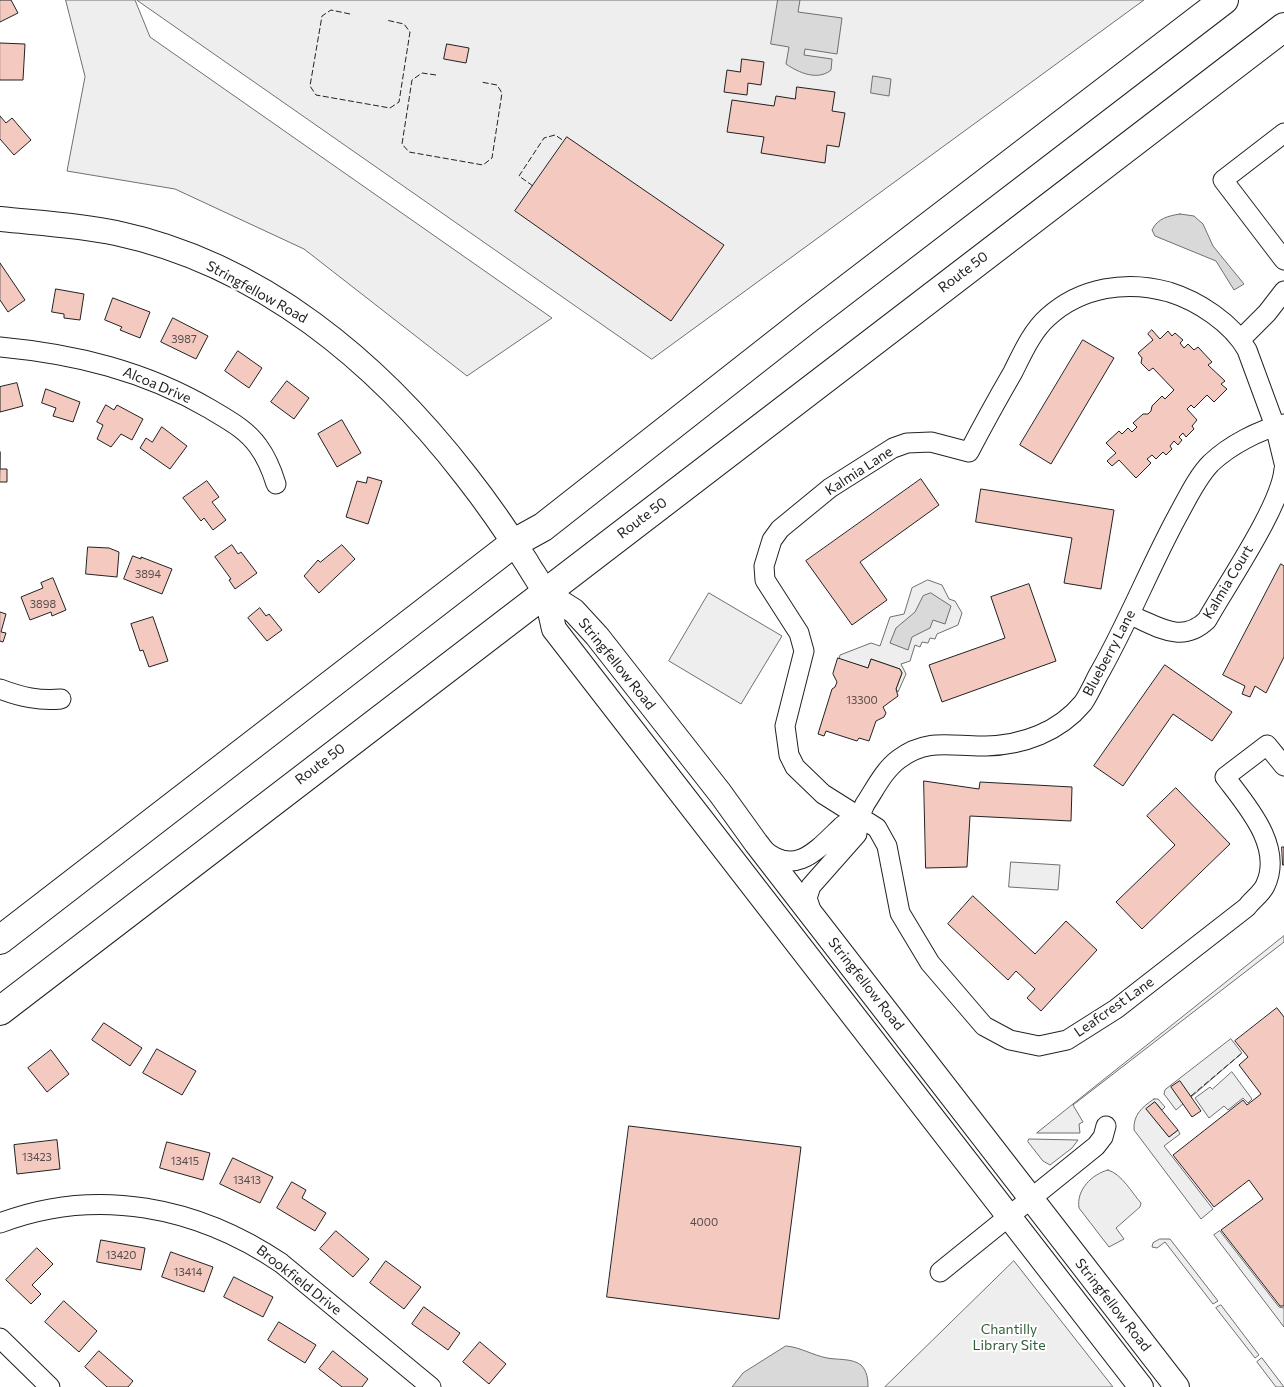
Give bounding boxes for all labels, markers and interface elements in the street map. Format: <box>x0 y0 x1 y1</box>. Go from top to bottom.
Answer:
street label: Route 50 <box>935 248 991 296</box>
street label: Stringfellow Road <box>204 257 310 327</box>
house number: 3987 <box>171 332 197 346</box>
street label: Alcoa Drive <box>120 363 194 407</box>
street label: Kalmia Lane <box>822 443 896 499</box>
street label: Route 50 <box>614 494 670 542</box>
street label: Kalmia Court <box>1199 542 1257 622</box>
house number: 3894 <box>135 567 161 581</box>
house number: 3898 <box>30 597 56 611</box>
street label: Blueberry Lane <box>1079 607 1139 699</box>
street label: Stringfellow Road <box>575 615 659 713</box>
house number: 13300 <box>846 693 878 707</box>
street label: Route 50 <box>292 740 348 788</box>
street label: Stringfellow Road <box>825 934 907 1034</box>
street label: Leafcrest Lane <box>1071 973 1157 1041</box>
house number: 13423 <box>22 1150 52 1164</box>
house number: 13415 <box>171 1154 199 1168</box>
house number: 13413 <box>233 1173 261 1187</box>
house number: 4000 <box>690 1215 718 1229</box>
street label: Brookfield Drive <box>253 1242 345 1318</box>
house number: 13420 <box>106 1248 136 1262</box>
street label: Stringfellow Road <box>1072 1255 1154 1355</box>
house number: 13414 <box>174 1265 202 1279</box>
park label: Chantilly Library Site <box>972 1321 1046 1354</box>

